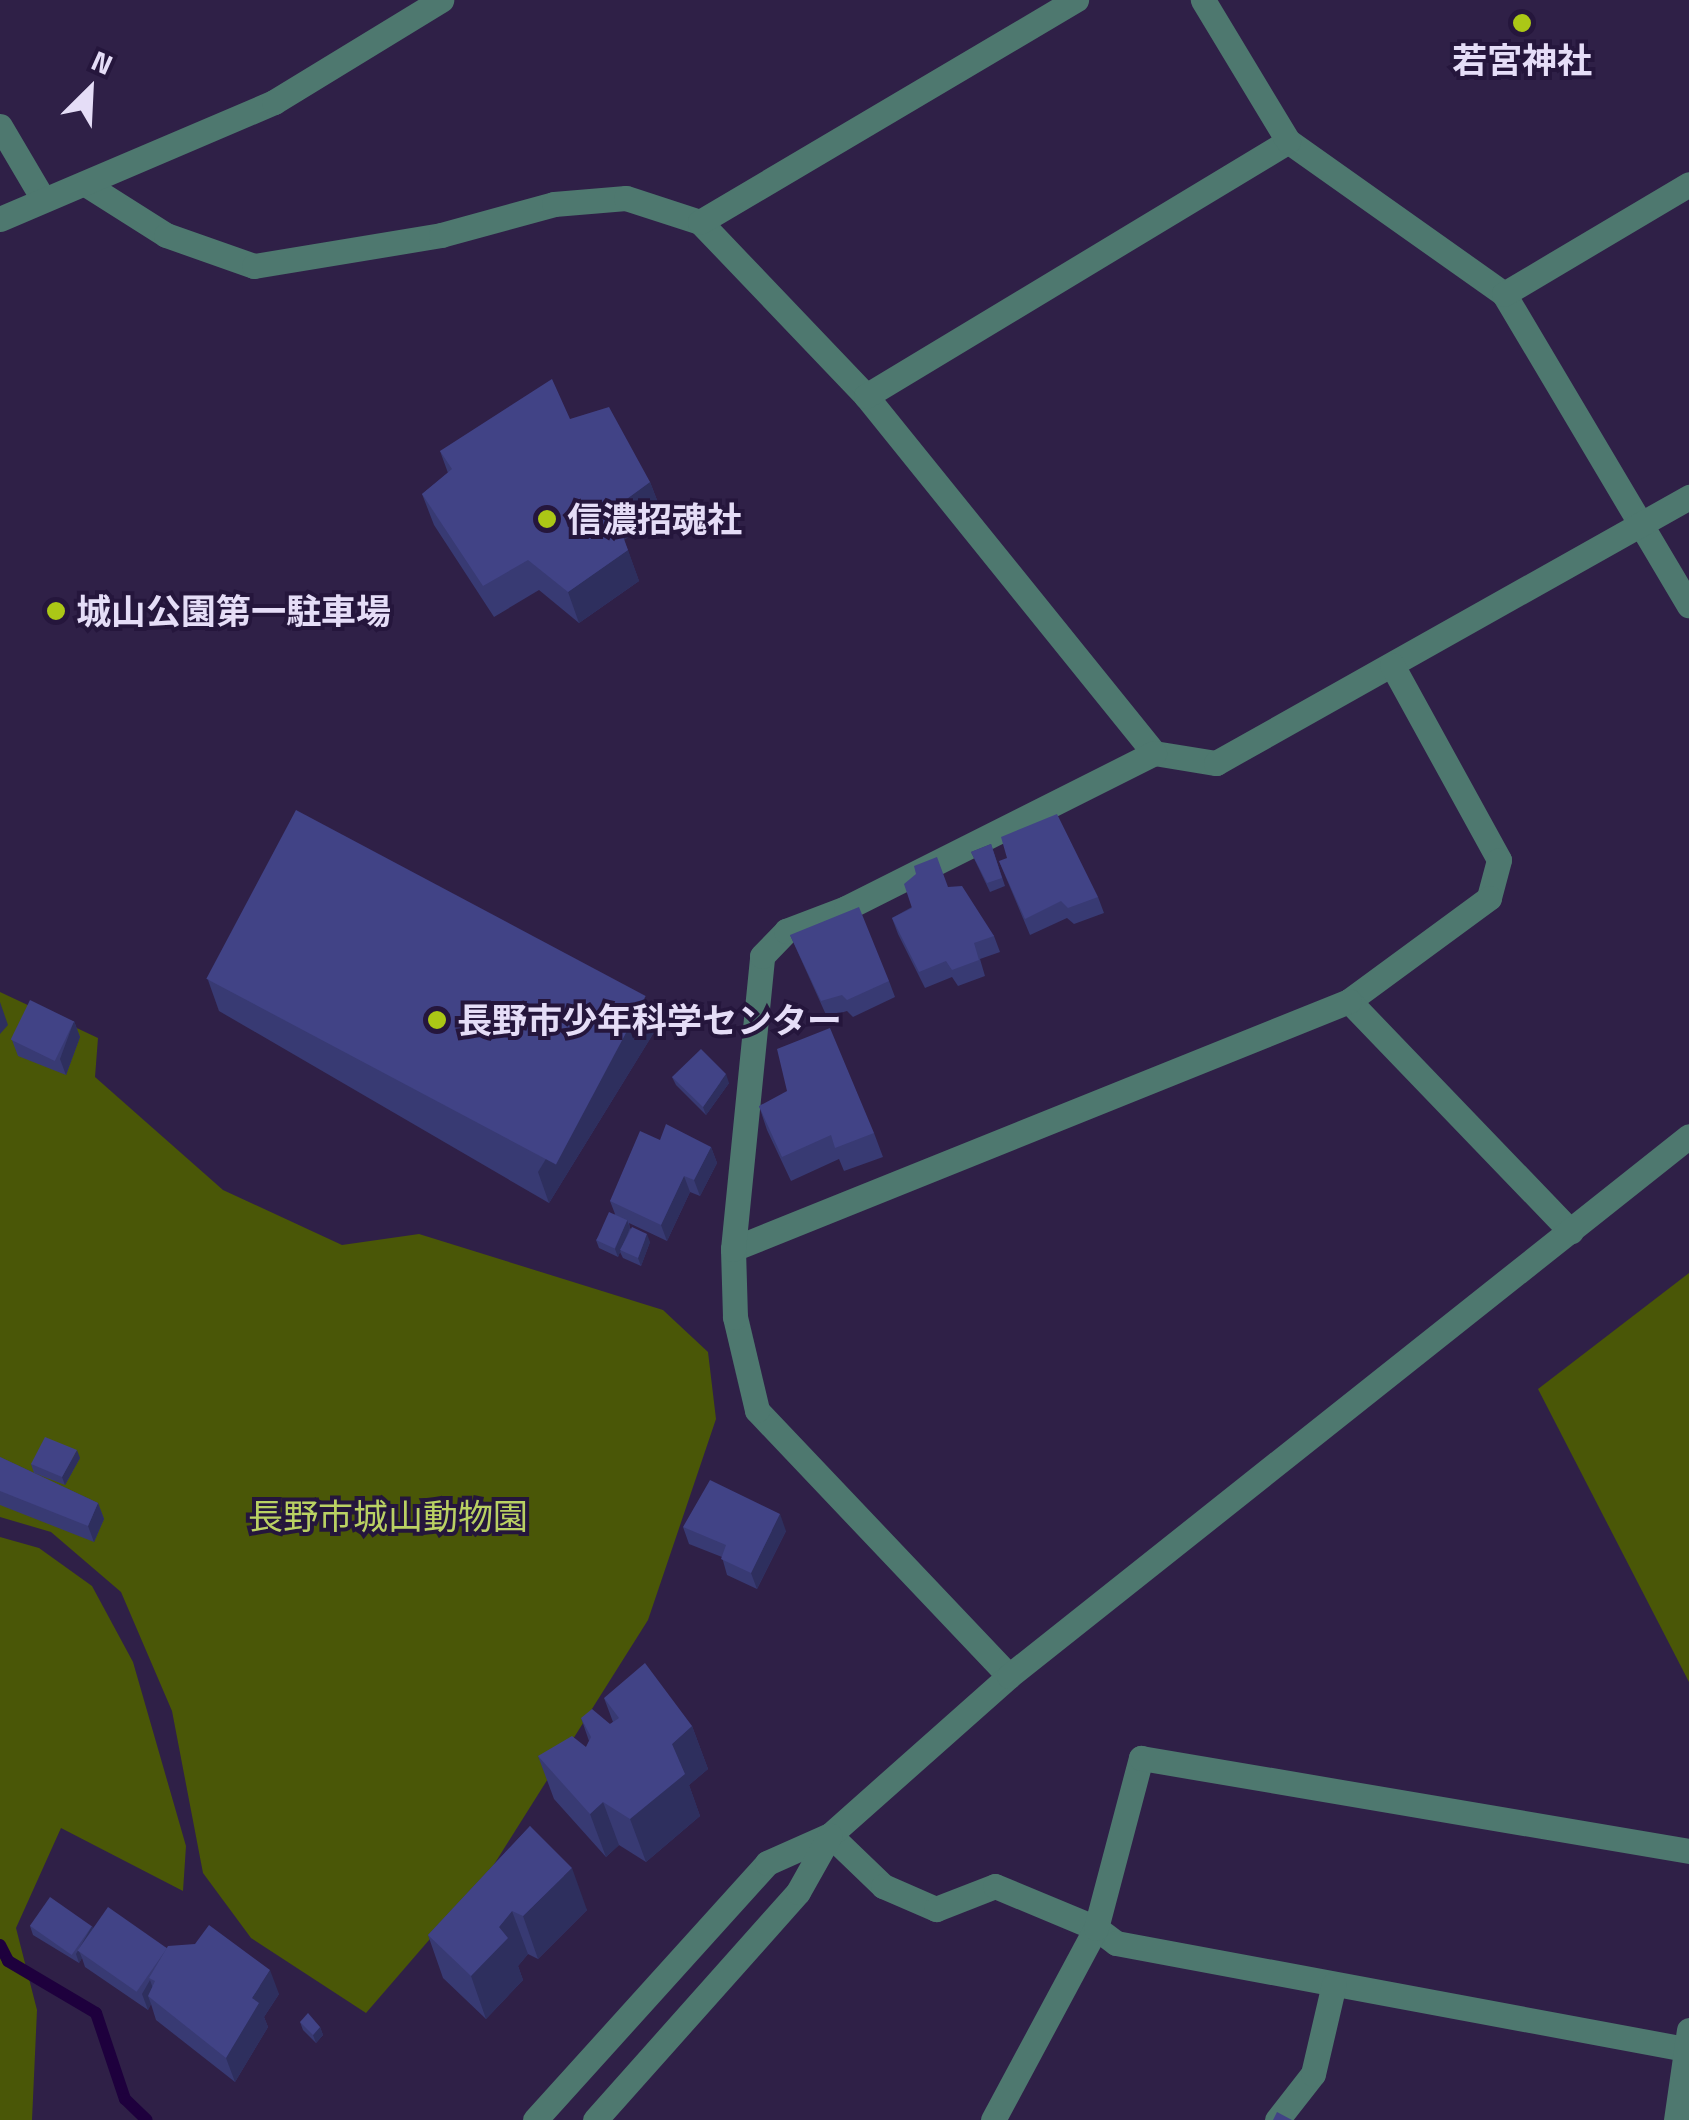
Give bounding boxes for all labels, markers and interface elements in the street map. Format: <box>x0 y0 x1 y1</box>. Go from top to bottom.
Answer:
marker: 若宮神社 <box>1511 12 1533 34</box>
text: N <box>85 39 120 86</box>
place label: 若宮神社 <box>1452 39 1592 81</box>
north arrow <box>40 40 140 140</box>
place label: 信濃招魂社 <box>567 498 742 540</box>
marker: 信濃招魂社 <box>536 508 558 530</box>
place label: 城山公園第一駐車場 <box>76 590 391 632</box>
marker: 城山公園第一駐車場 <box>45 600 67 622</box>
place label: 長野市少年科学センター <box>457 999 842 1041</box>
marker: 長野市少年科学センター <box>426 1009 448 1031</box>
park label: 長野市城山動物園 <box>248 1495 528 1537</box>

